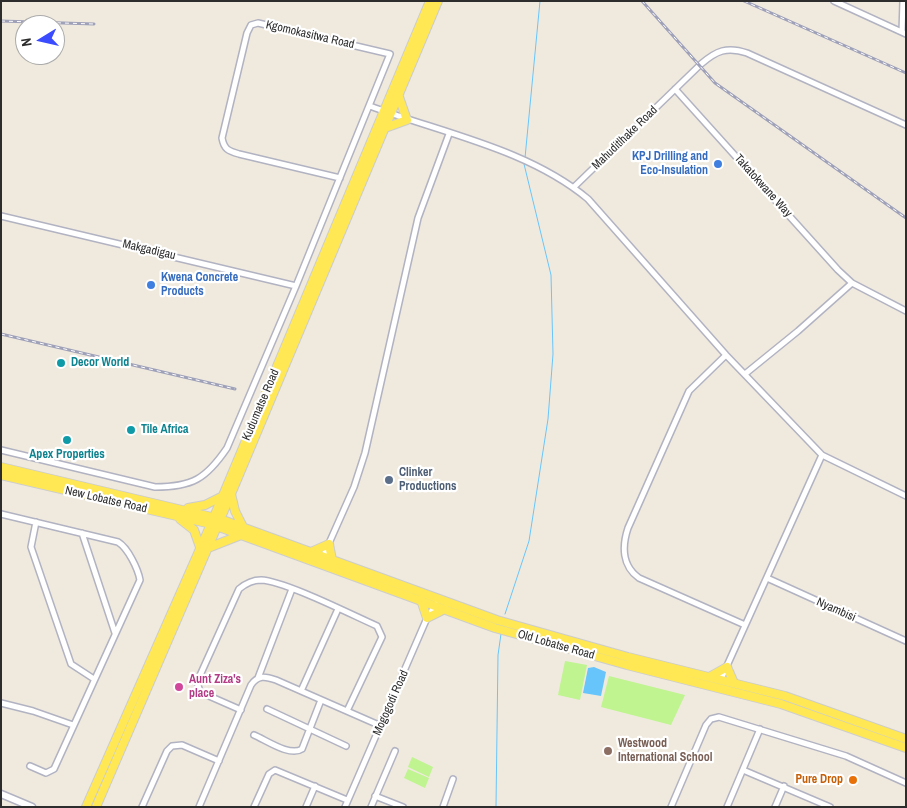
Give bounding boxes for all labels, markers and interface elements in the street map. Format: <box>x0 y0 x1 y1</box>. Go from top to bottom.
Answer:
north arrow <box>15 15 65 65</box>
street label: Kgomokasitwa Road <box>264 18 356 52</box>
text: N <box>17 37 36 48</box>
street label: Mahuditlhake Road <box>589 103 661 173</box>
place label: KPJ Drilling and Eco-Insulation <box>632 150 708 178</box>
street label: Takatokwane Way <box>731 152 795 220</box>
marker: KPJ Drilling and Eco-Insulation <box>712 158 724 170</box>
street label: Makgadigau <box>121 237 177 263</box>
place label: Kwena Concrete Products <box>161 271 238 299</box>
marker: Kwena Concrete Products <box>145 279 157 291</box>
place label: Decor World <box>71 356 129 370</box>
marker: Decor World <box>55 357 67 369</box>
street label: Kudumatse Road <box>240 367 282 443</box>
place label: Tile Africa <box>141 423 188 437</box>
marker: Tile Africa <box>125 424 137 436</box>
marker: Apex Properties <box>61 434 73 446</box>
place label: Apex Properties <box>29 448 105 462</box>
place label: Clinker Productions <box>399 466 456 494</box>
marker: Clinker Productions <box>383 474 395 486</box>
street label: New Lobatse Road <box>64 484 148 516</box>
street label: Nyambisi <box>814 595 858 625</box>
street label: Old Lobatse Road <box>516 627 596 663</box>
street label: Mogogodi Road <box>370 668 412 738</box>
place label: Aunt Ziza's place <box>189 673 241 701</box>
marker: Aunt Ziza's place <box>173 681 185 693</box>
place label: Westwood International School <box>618 737 713 765</box>
marker: Westwood International School <box>602 745 614 757</box>
place label: Pure Drop <box>795 773 843 787</box>
marker: Pure Drop <box>847 774 859 786</box>

